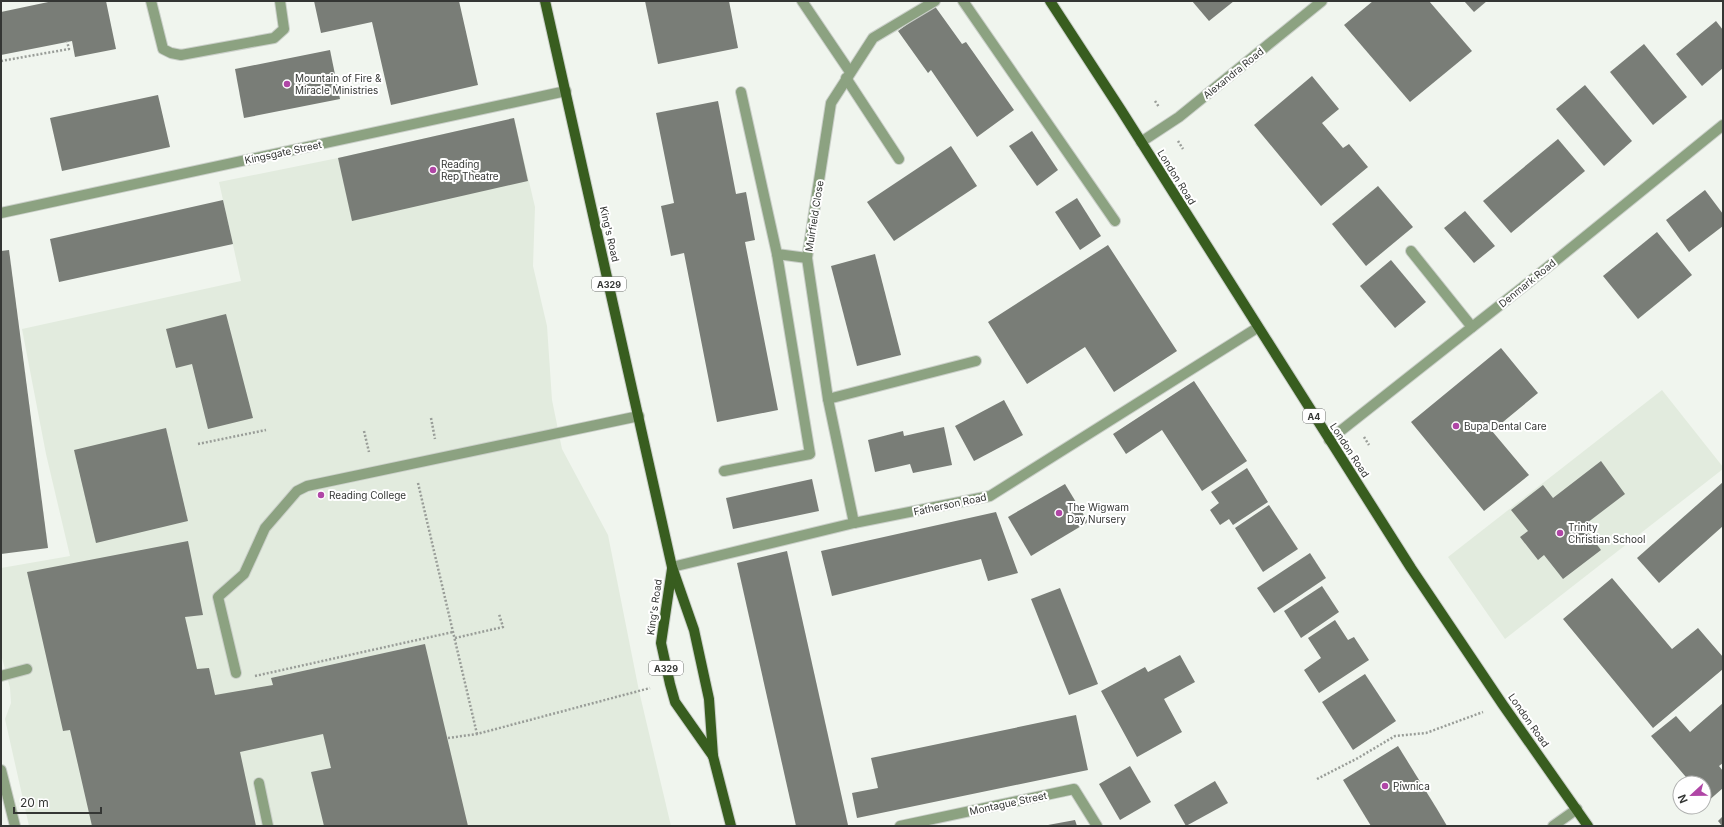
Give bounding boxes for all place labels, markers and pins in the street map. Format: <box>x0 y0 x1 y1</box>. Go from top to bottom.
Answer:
place label: Mountain of Fire & Miracle Ministries <box>295 72 382 96</box>
marker: Mountain of Fire & Miracle Ministries <box>282 79 292 89</box>
place label: Reading Rep Theatre <box>441 158 499 182</box>
marker: Reading Rep Theatre <box>428 165 438 175</box>
place label: Bupa Dental Care <box>1464 420 1547 432</box>
marker: Bupa Dental Care <box>1451 421 1461 431</box>
place label: Reading College <box>329 489 406 501</box>
marker: Reading College <box>316 490 326 500</box>
place label: The Wigwam Day Nursery <box>1067 501 1129 525</box>
marker: The Wigwam Day Nursery <box>1054 508 1064 518</box>
place label: Trinity Christian School <box>1568 521 1645 545</box>
marker: Trinity Christian School <box>1555 528 1565 538</box>
place label: Piwnica <box>1393 780 1430 792</box>
marker: Piwnica <box>1380 781 1390 791</box>

